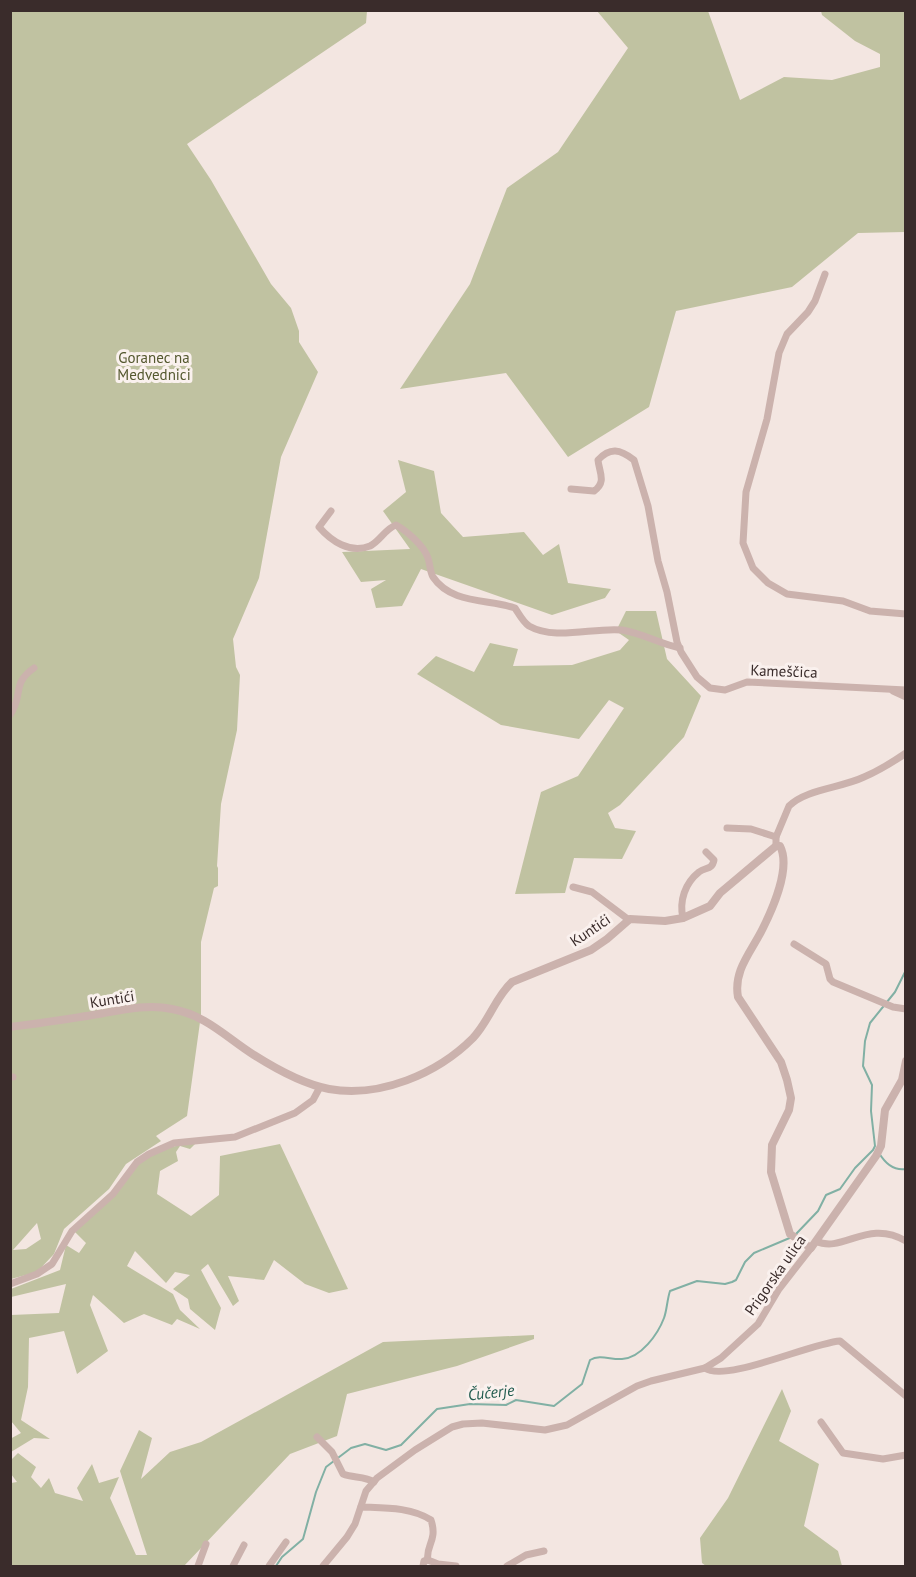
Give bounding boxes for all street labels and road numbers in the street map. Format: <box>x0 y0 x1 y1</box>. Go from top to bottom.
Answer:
street label: Kameščica <box>750 660 818 682</box>
street label: Kuntići <box>566 910 614 950</box>
street label: Kuntići <box>88 986 136 1012</box>
street label: Prigorska ulica <box>740 1231 810 1319</box>

